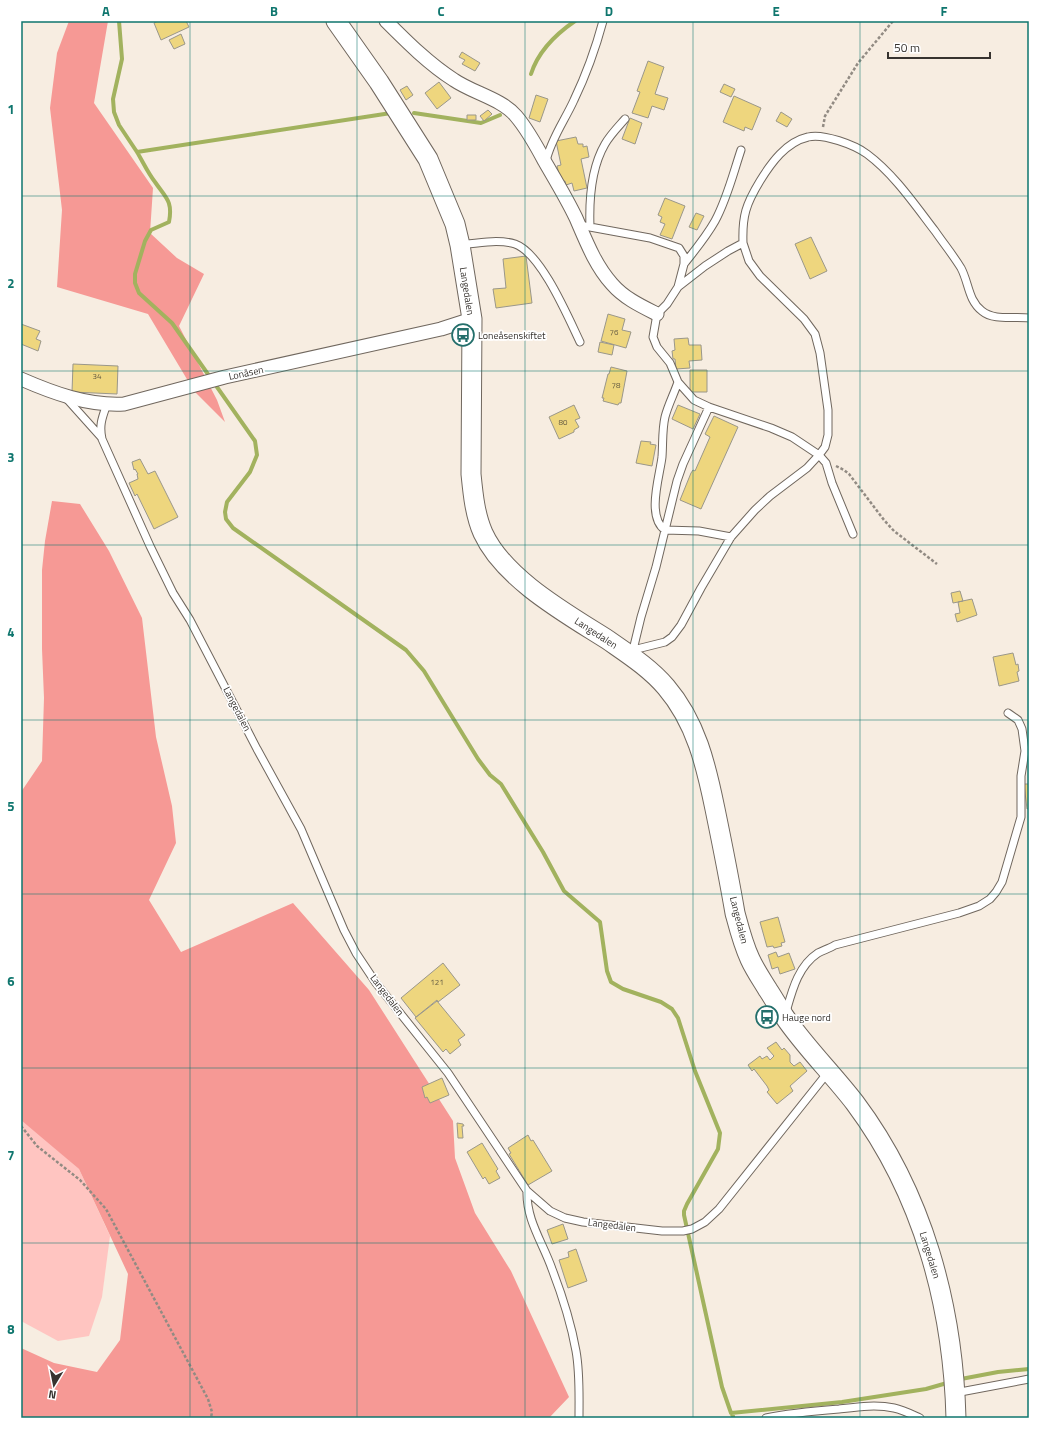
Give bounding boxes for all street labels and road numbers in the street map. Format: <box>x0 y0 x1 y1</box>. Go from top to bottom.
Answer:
street label: Langedalen <box>456 266 478 316</box>
street label: Lonåsen <box>227 362 265 384</box>
street label: Langedalen <box>572 614 620 652</box>
street label: Langedalen <box>219 684 255 734</box>
street label: Langedalen <box>726 895 752 945</box>
street label: Langedalen <box>366 971 408 1019</box>
street label: Langedalen <box>587 1215 637 1235</box>
street label: Langedalen <box>916 1230 944 1280</box>

